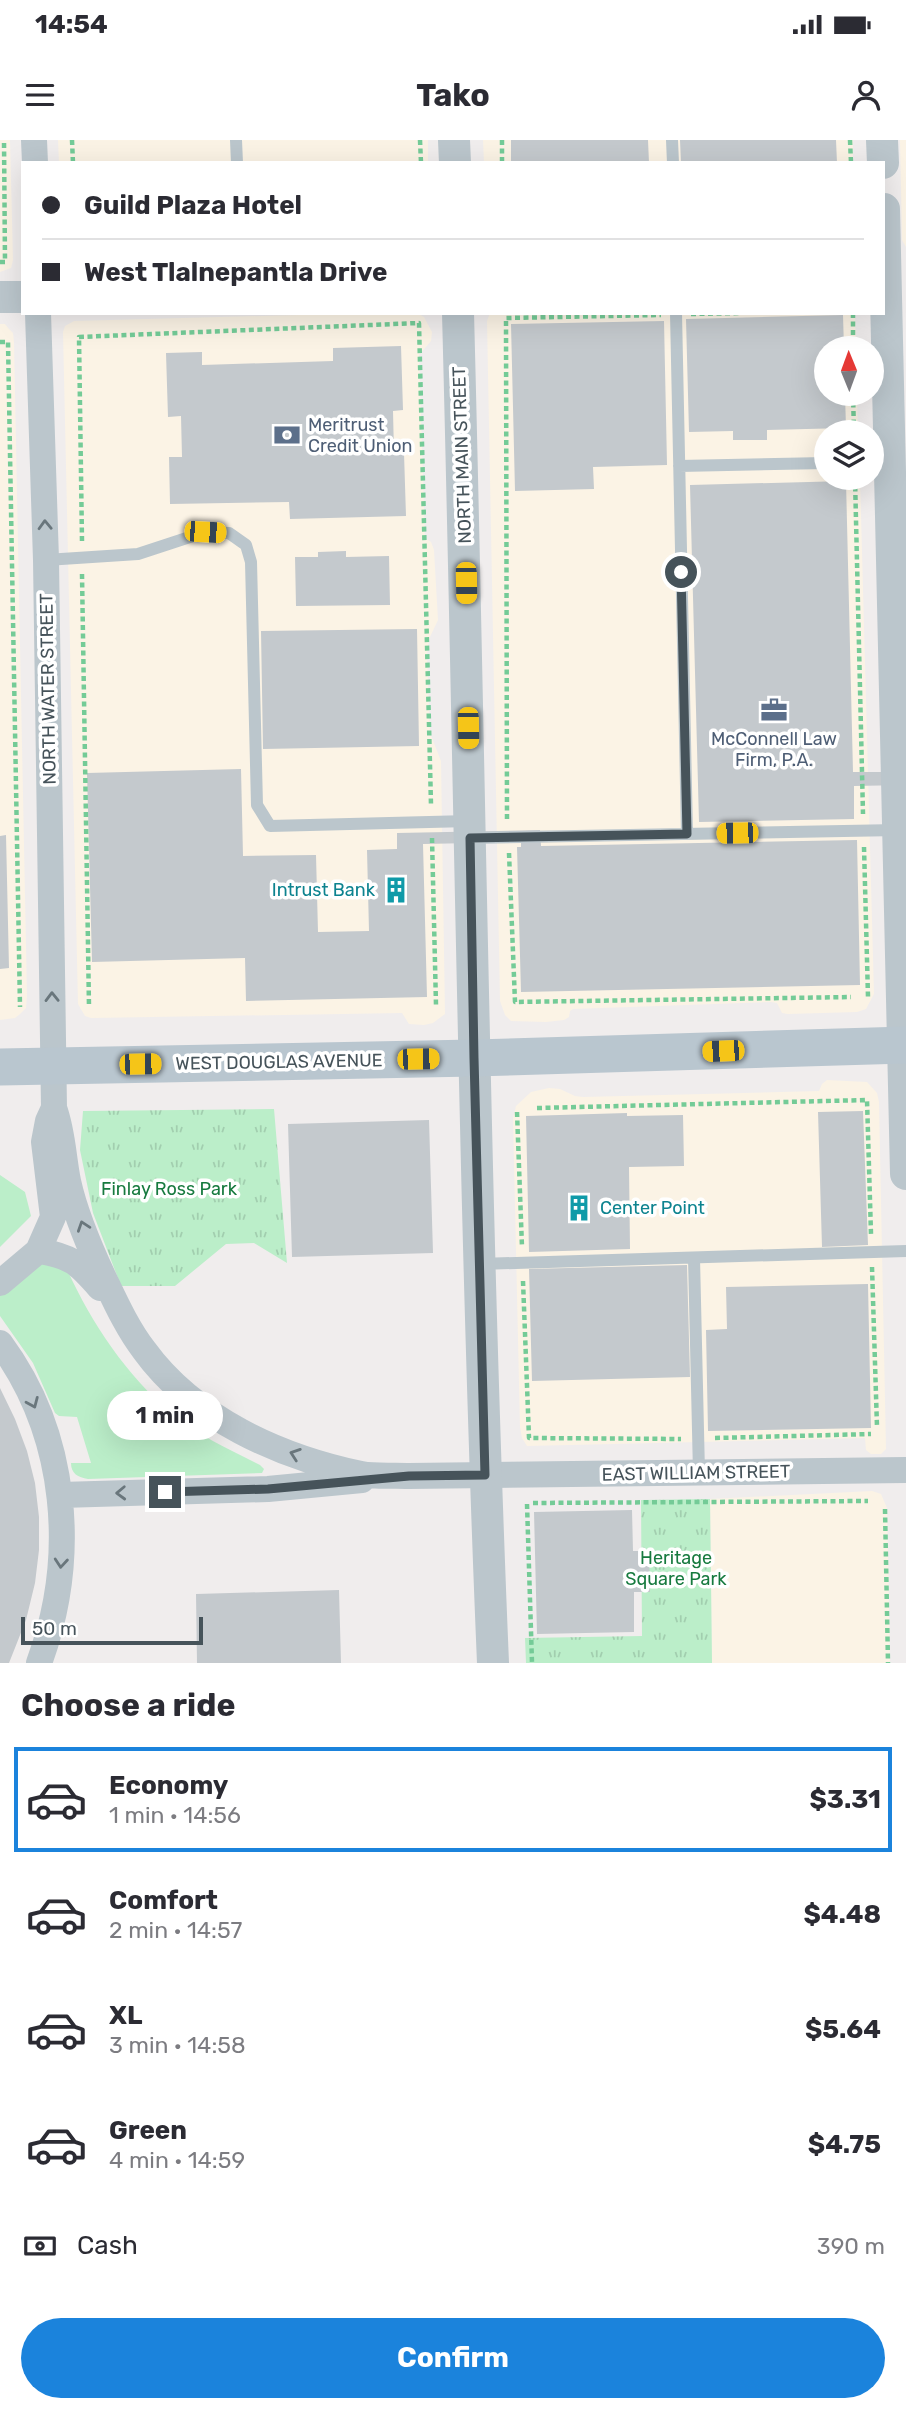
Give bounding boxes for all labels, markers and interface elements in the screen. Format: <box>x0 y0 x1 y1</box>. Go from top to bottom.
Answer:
text: 14:54 <box>35 9 108 40</box>
icon: menu <box>21 76 59 114</box>
text: Tako <box>416 76 490 114</box>
icon: person <box>847 76 885 114</box>
text: Guild Plaza Hotel <box>84 190 302 221</box>
text: West Tlalnepantla Drive <box>84 257 387 288</box>
north arrow <box>814 336 884 406</box>
map controls <box>814 336 884 490</box>
street label: NORTH MAIN STREET <box>448 366 476 544</box>
place label: Meritrust Credit Union <box>308 414 412 457</box>
bank icon: Meritrust Credit Union <box>272 420 302 450</box>
button: layers <box>814 420 884 490</box>
one-way arrow <box>37 519 52 530</box>
car <box>184 520 227 544</box>
route start <box>665 556 697 588</box>
car <box>456 562 477 604</box>
street label: NORTH WATER STREET <box>35 593 61 785</box>
office icon: McConnell Law Firm, P.A. <box>759 695 789 725</box>
car <box>458 707 479 749</box>
place label: McConnell Law Firm, P.A. <box>711 728 837 771</box>
car <box>716 822 759 844</box>
building icon: Intrust Bank <box>381 875 411 905</box>
place label: Intrust Bank <box>272 879 376 901</box>
one-way arrow <box>44 992 60 1002</box>
car <box>702 1040 745 1062</box>
car <box>397 1048 440 1070</box>
street label: WEST DOUGLAS AVENUE <box>175 1049 383 1075</box>
car <box>119 1053 162 1075</box>
park label: Finlay Ross Park <box>101 1178 238 1200</box>
building icon: Center Point <box>564 1193 594 1223</box>
place label: Center Point <box>600 1197 705 1219</box>
one-way arrow <box>77 1220 91 1232</box>
callout: 1 min <box>107 1390 223 1440</box>
one-way arrow <box>25 1395 39 1408</box>
text: 1 min <box>136 1401 194 1429</box>
one-way arrow <box>289 1448 301 1462</box>
street label: EAST WILLIAM STREET <box>601 1460 791 1486</box>
route end <box>149 1476 181 1508</box>
one-way arrow <box>115 1486 126 1501</box>
park label: Heritage Square Park <box>625 1547 727 1590</box>
one-way arrow <box>54 1557 69 1569</box>
scale bar <box>21 1614 203 1646</box>
text: 50 m <box>32 1617 77 1640</box>
text: Choose a ride <box>21 1686 235 1724</box>
icon: car <box>25 1768 88 1831</box>
text: Economy <box>109 1770 228 1801</box>
text: $3.31 <box>809 1784 881 1815</box>
text: 1 min · 14:56 <box>109 1801 241 1829</box>
icon: car <box>25 1883 88 1946</box>
text: Comfort <box>109 1885 218 1916</box>
text: $4.48 <box>804 1899 881 1930</box>
text: 2 min · 14:57 <box>109 1916 242 1944</box>
icon: car <box>25 1998 88 2061</box>
text: XL <box>109 2000 142 2031</box>
text: $5.64 <box>805 2014 881 2045</box>
text: 3 min · 14:58 <box>109 2031 246 2059</box>
icon: car <box>25 2113 88 2176</box>
text: Green <box>109 2115 187 2146</box>
text: $4.75 <box>808 2129 881 2160</box>
text: 4 min · 14:59 <box>109 2146 245 2174</box>
icon: cash <box>21 2227 59 2265</box>
text: Cash <box>77 2230 138 2261</box>
text: 390 m <box>817 2232 885 2260</box>
button: Confirm <box>21 2318 885 2398</box>

